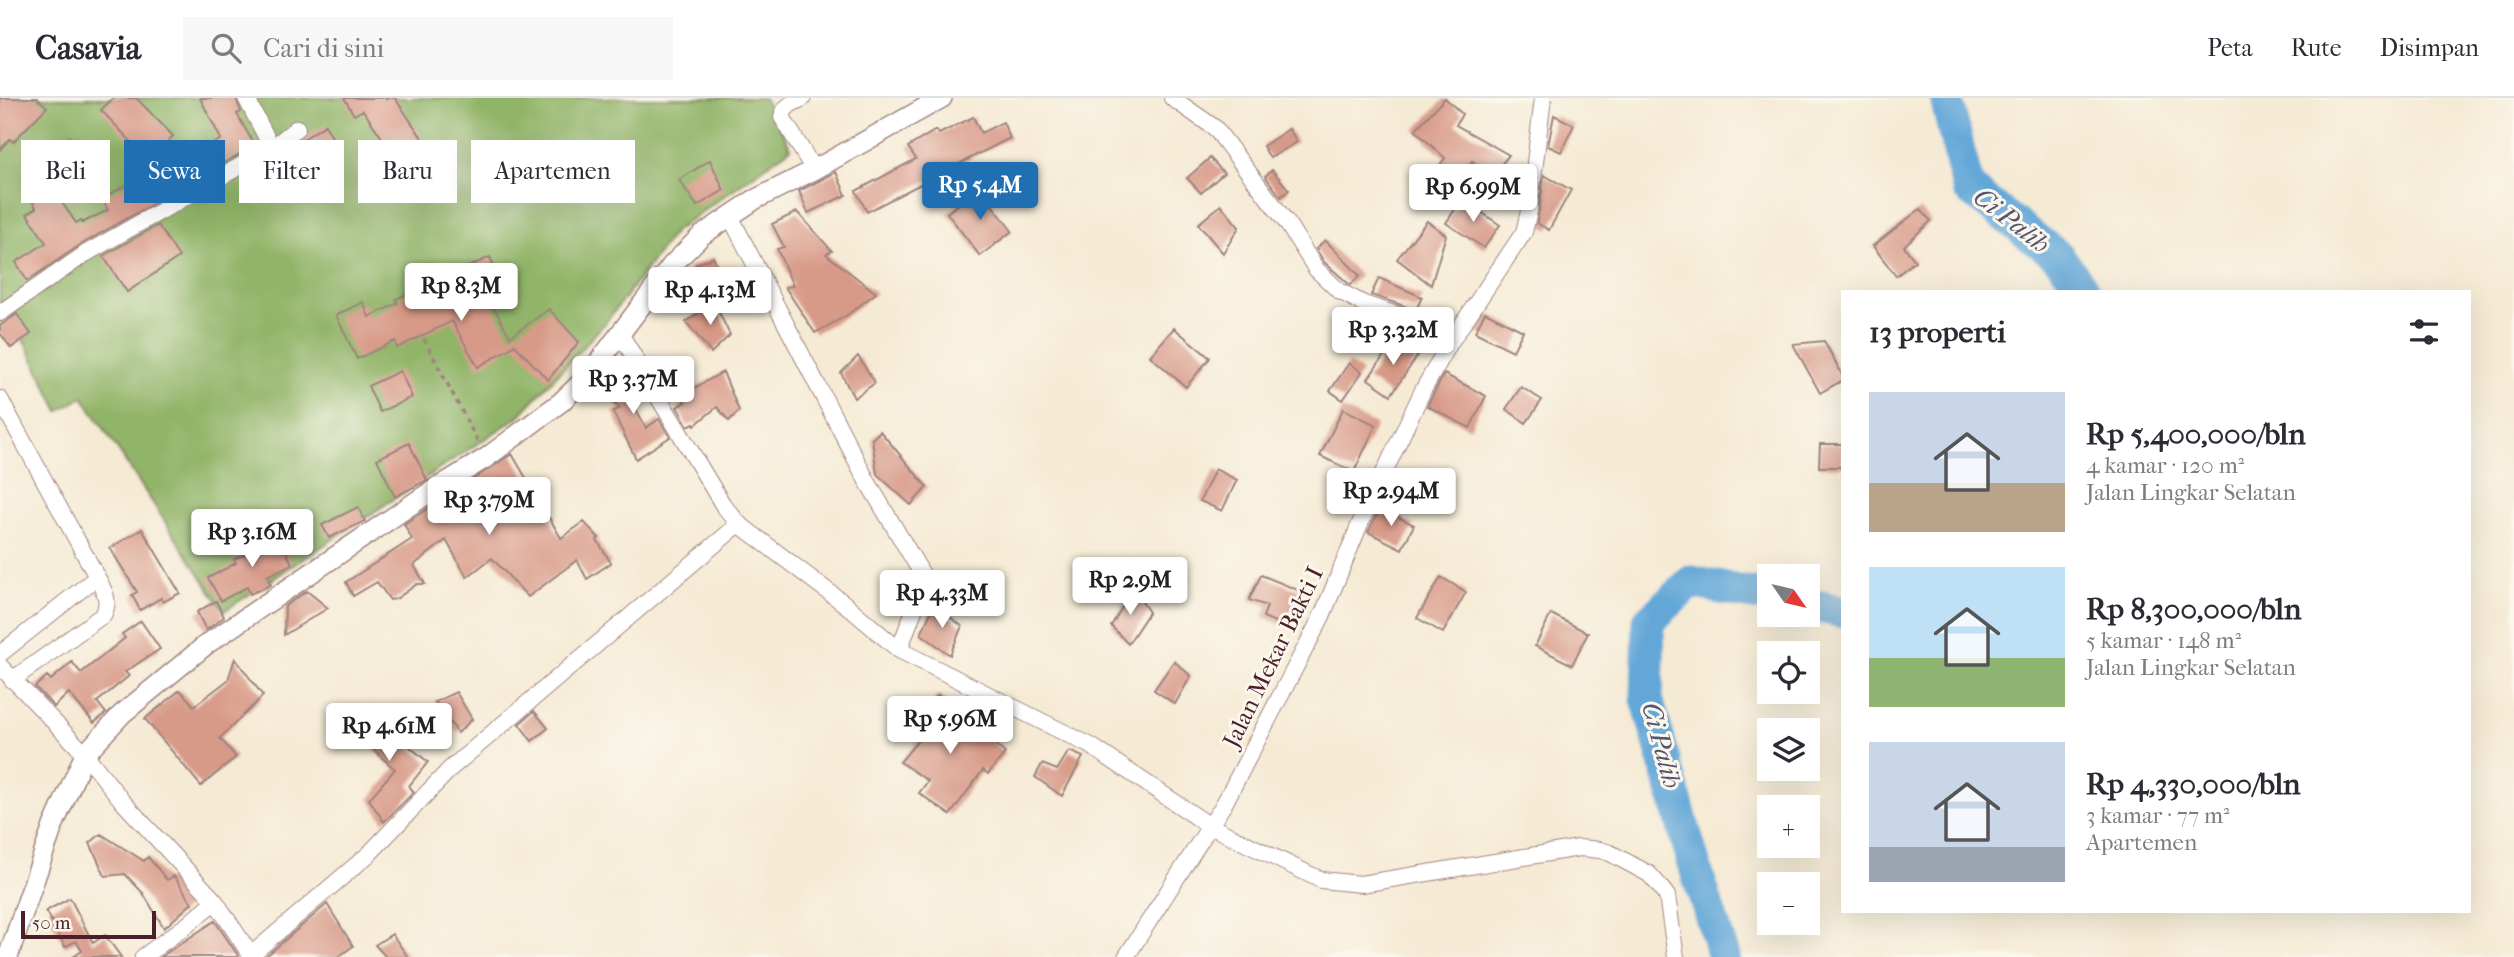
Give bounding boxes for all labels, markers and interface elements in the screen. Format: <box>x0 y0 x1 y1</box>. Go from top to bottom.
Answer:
search box <box>183 17 673 80</box>
text: Casavia <box>35 29 141 68</box>
icon: search <box>207 29 245 67</box>
text: Cari di sini <box>263 33 384 64</box>
text: Peta <box>2207 34 2253 62</box>
text: Rute <box>2291 34 2342 62</box>
text: Disimpan <box>2380 34 2479 62</box>
chip: Beli <box>21 140 110 203</box>
chip: Sewa <box>124 140 225 203</box>
chip: Filter <box>239 140 344 203</box>
chip: Baru <box>358 140 457 203</box>
chip: Apartemen <box>471 140 635 203</box>
pin: Rp 5.4M <box>915 162 1045 222</box>
pin: Rp 6.99M <box>1401 164 1545 224</box>
text: Rp 5.4M <box>938 171 1022 198</box>
text: Rp 6.99M <box>1425 173 1521 200</box>
water label: Ci Palih <box>1968 181 2056 260</box>
pin: Rp 8.3M <box>396 264 526 323</box>
pin: Rp 4.13M <box>638 268 782 327</box>
text: Rp 8.3M <box>421 272 501 299</box>
text: Rp 4.13M <box>664 276 756 303</box>
pin: Rp 3.32M <box>1321 308 1465 367</box>
icon: filters <box>2405 313 2443 351</box>
text: 13 properti <box>1869 315 2006 350</box>
text: Rp 3.32M <box>1348 316 1438 343</box>
pin: Rp 3.37M <box>561 356 705 416</box>
text: Rp 3.37M <box>588 365 678 392</box>
text: Rp 5,400,000/bln <box>2086 417 2306 452</box>
icon: home <box>1925 420 2009 504</box>
text: 4 kamar · 120 m² <box>2086 452 2244 479</box>
pin: Rp 2.94M <box>1319 468 1463 528</box>
text: Rp 2.94M <box>1343 477 1439 504</box>
pin: Rp 3.79M <box>417 478 561 537</box>
text: Jalan Lingkar Selatan <box>2086 479 2296 506</box>
text: Rp 3.79M <box>444 486 534 513</box>
pin: Rp 3.16M <box>180 510 324 569</box>
text: Rp 3.16M <box>207 518 297 545</box>
pin: Rp 2.9M <box>1065 558 1195 617</box>
street label: Jalan Mekar Bakti I <box>1216 562 1329 754</box>
north arrow <box>1757 564 1820 626</box>
map controls <box>1757 564 1820 935</box>
text: Rp 2.9M <box>1088 566 1172 593</box>
pin: Rp 4.33M <box>870 570 1014 630</box>
text: Rp 4.33M <box>896 579 988 606</box>
text: Rp 8,300,000/bln <box>2086 592 2301 627</box>
icon: home <box>1925 595 2009 679</box>
text: 5 kamar · 148 m² <box>2086 627 2241 654</box>
button: locate <box>1757 641 1820 704</box>
text: Jalan Lingkar Selatan <box>2086 654 2296 681</box>
pin: Rp 5.96M <box>878 696 1022 756</box>
water label: Ci Palih <box>1635 699 1688 792</box>
pin: Rp 4.61M <box>317 704 461 763</box>
text: Rp 5.96M <box>903 705 997 732</box>
text: Rp 4.61M <box>342 712 436 739</box>
button: layers <box>1757 718 1820 781</box>
text: Rp 4,330,000/bln <box>2086 767 2301 802</box>
icon: home <box>1925 770 2009 854</box>
button: + <box>1757 795 1820 858</box>
text: 3 kamar · 77 m² <box>2086 802 2230 829</box>
text: Apartemen <box>2086 829 2197 856</box>
button: − <box>1757 872 1820 935</box>
scale bar <box>21 908 156 940</box>
text: 50 m <box>32 912 71 934</box>

